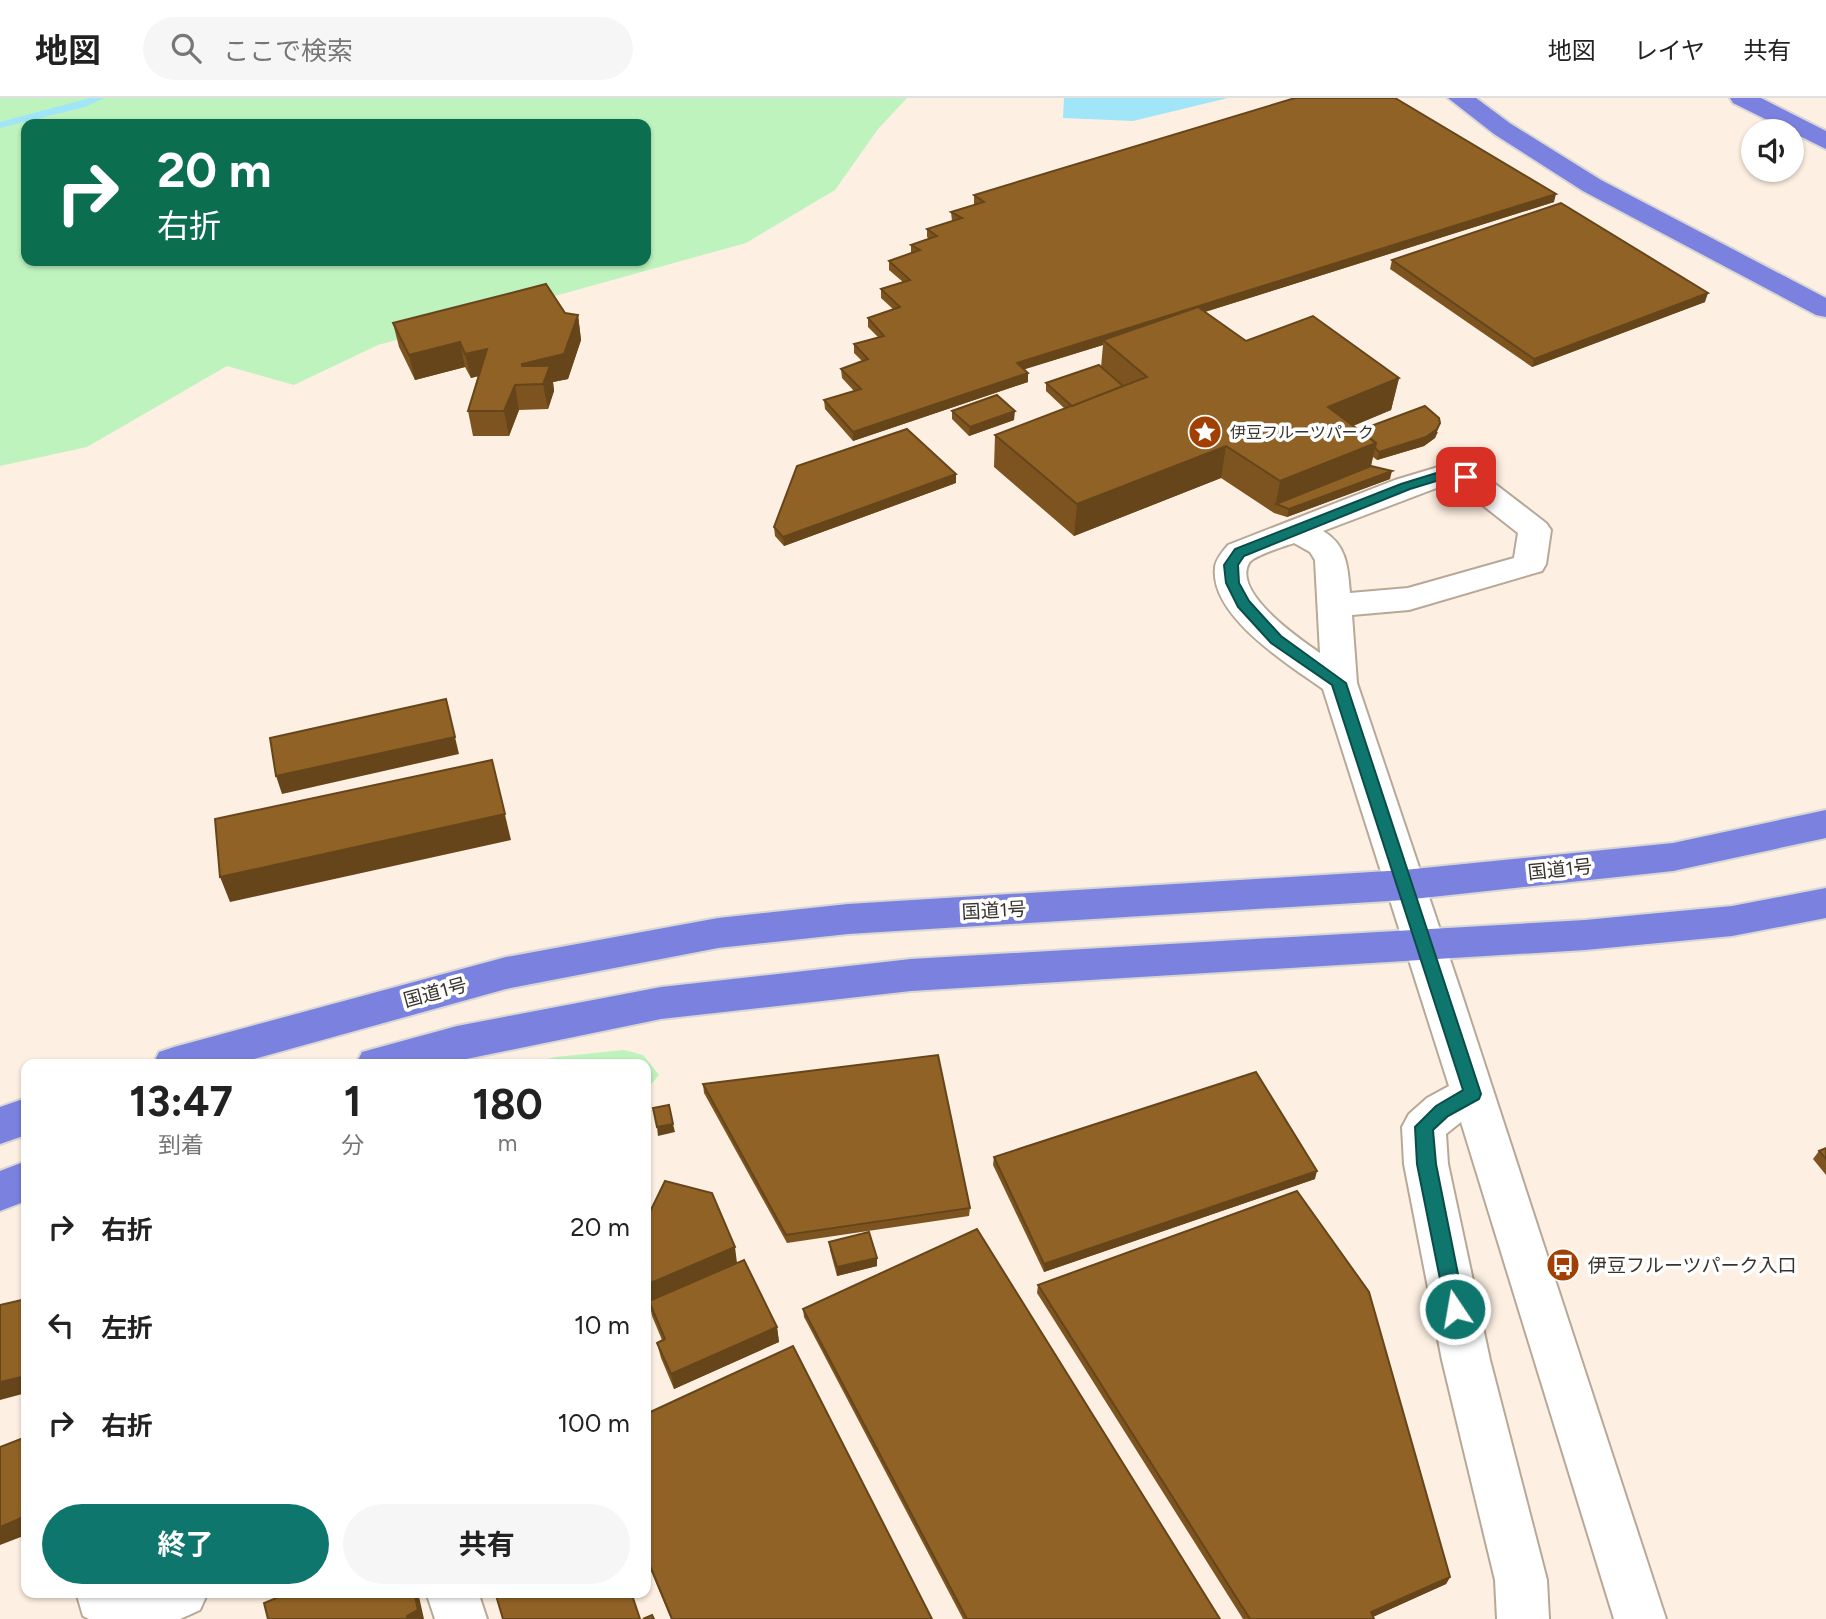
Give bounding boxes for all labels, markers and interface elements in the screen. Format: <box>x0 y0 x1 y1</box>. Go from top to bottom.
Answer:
search box <box>143 17 633 80</box>
icon: search <box>167 29 205 67</box>
text: 地図 <box>35 31 101 70</box>
text: ここで検索 <box>223 35 353 67</box>
text: 地図 <box>1548 36 1596 65</box>
text: レイヤ <box>1634 36 1705 65</box>
text: 共有 <box>1743 36 1791 65</box>
map controls <box>1741 119 1804 182</box>
button: sound <box>1741 119 1804 182</box>
text: 20 m <box>157 140 272 199</box>
icon: right <box>42 147 133 238</box>
text: 右折 <box>157 207 221 245</box>
place icon: 伊豆フルーツパーク <box>1186 413 1224 451</box>
place label: 伊豆フルーツパーク <box>1230 423 1374 442</box>
pin <box>1436 447 1496 507</box>
icon: arrive <box>1447 458 1485 496</box>
street label: 国道1号 <box>1527 855 1594 884</box>
street label: 国道1号 <box>961 897 1027 924</box>
street label: 国道1号 <box>401 973 469 1012</box>
text: 13:47 <box>129 1076 233 1127</box>
text: 1 <box>344 1076 361 1127</box>
text: 180 <box>472 1079 543 1130</box>
text: m <box>498 1129 517 1157</box>
text: 到着 <box>158 1131 204 1159</box>
text: 分 <box>341 1131 364 1159</box>
icon: right <box>42 1208 80 1246</box>
text: 20 m <box>570 1211 630 1243</box>
text: 右折 <box>101 1214 153 1246</box>
bus stop icon: 伊豆フルーツパーク入口 <box>1544 1246 1582 1284</box>
place label: 伊豆フルーツパーク入口 <box>1588 1254 1797 1277</box>
position arrow <box>1418 1272 1492 1346</box>
icon: left <box>42 1306 80 1344</box>
text: 10 m <box>574 1309 630 1341</box>
text: 左折 <box>101 1312 153 1344</box>
icon: right <box>42 1404 80 1442</box>
text: 100 m <box>557 1407 630 1439</box>
text: 右折 <box>101 1410 153 1442</box>
button: 終了 <box>42 1504 329 1584</box>
button: 共有 <box>343 1504 630 1584</box>

